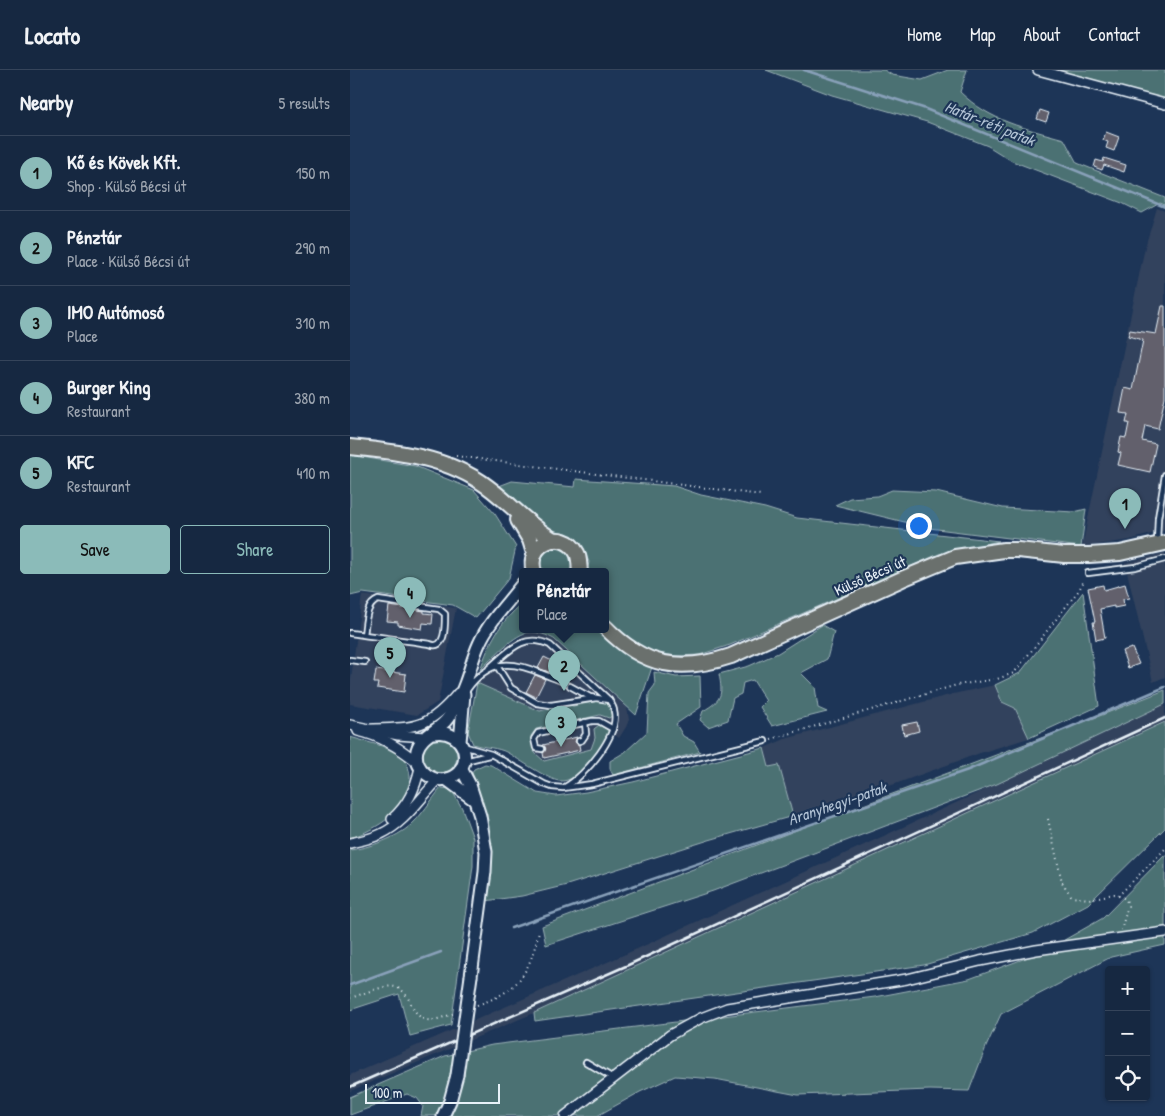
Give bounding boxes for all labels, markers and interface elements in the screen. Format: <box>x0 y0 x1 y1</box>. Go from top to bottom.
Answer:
text: Locato <box>25 19 80 51</box>
text: Home <box>907 22 942 47</box>
text: Map <box>970 22 995 47</box>
text: About <box>1023 22 1060 47</box>
text: Contact <box>1088 22 1140 47</box>
text: Nearby <box>20 88 73 117</box>
text: 5 results <box>279 92 330 114</box>
water label: Határ-réti patak <box>942 95 1039 151</box>
text: Kő és Kövek Kft. <box>67 149 181 175</box>
text: 1 <box>33 162 39 184</box>
text: 150 m <box>296 162 330 184</box>
text: Shop · Külső Bécsi út <box>67 175 186 197</box>
text: Pénztár <box>67 224 122 250</box>
text: 2 <box>32 237 40 259</box>
text: 290 m <box>295 237 330 259</box>
text: Place · Külső Bécsi út <box>67 250 190 272</box>
text: IMO Autómosó <box>67 299 164 325</box>
text: 3 <box>32 312 40 334</box>
text: 310 m <box>295 312 330 334</box>
text: Place <box>67 325 98 347</box>
text: Burger King <box>67 374 151 400</box>
text: 4 <box>33 387 39 409</box>
text: 380 m <box>294 387 330 409</box>
text: Restaurant <box>67 400 130 422</box>
text: KFC <box>67 449 94 475</box>
text: 5 <box>33 462 39 484</box>
text: 410 m <box>296 462 330 484</box>
text: Restaurant <box>67 475 130 497</box>
pin: 1 <box>1109 488 1141 529</box>
your location <box>906 513 932 539</box>
button: Save <box>20 525 170 574</box>
button: Share <box>180 525 330 574</box>
street label: Külső Bécsi út <box>831 550 910 601</box>
popup <box>519 568 609 633</box>
pin: 4 <box>394 577 426 618</box>
text: Pénztár <box>537 577 591 603</box>
text: Place <box>537 603 567 625</box>
pin: 5 <box>374 637 406 678</box>
pin: 2 <box>548 650 580 691</box>
pin: 3 <box>545 706 577 747</box>
water label: Aranyhegyi-patak <box>785 775 890 830</box>
map controls <box>1105 966 1150 1101</box>
button: + <box>1105 966 1150 1011</box>
button: − <box>1105 1011 1150 1056</box>
button: locate <box>1105 1056 1150 1101</box>
scale bar <box>365 1081 500 1104</box>
text: 100 m <box>372 1083 402 1102</box>

